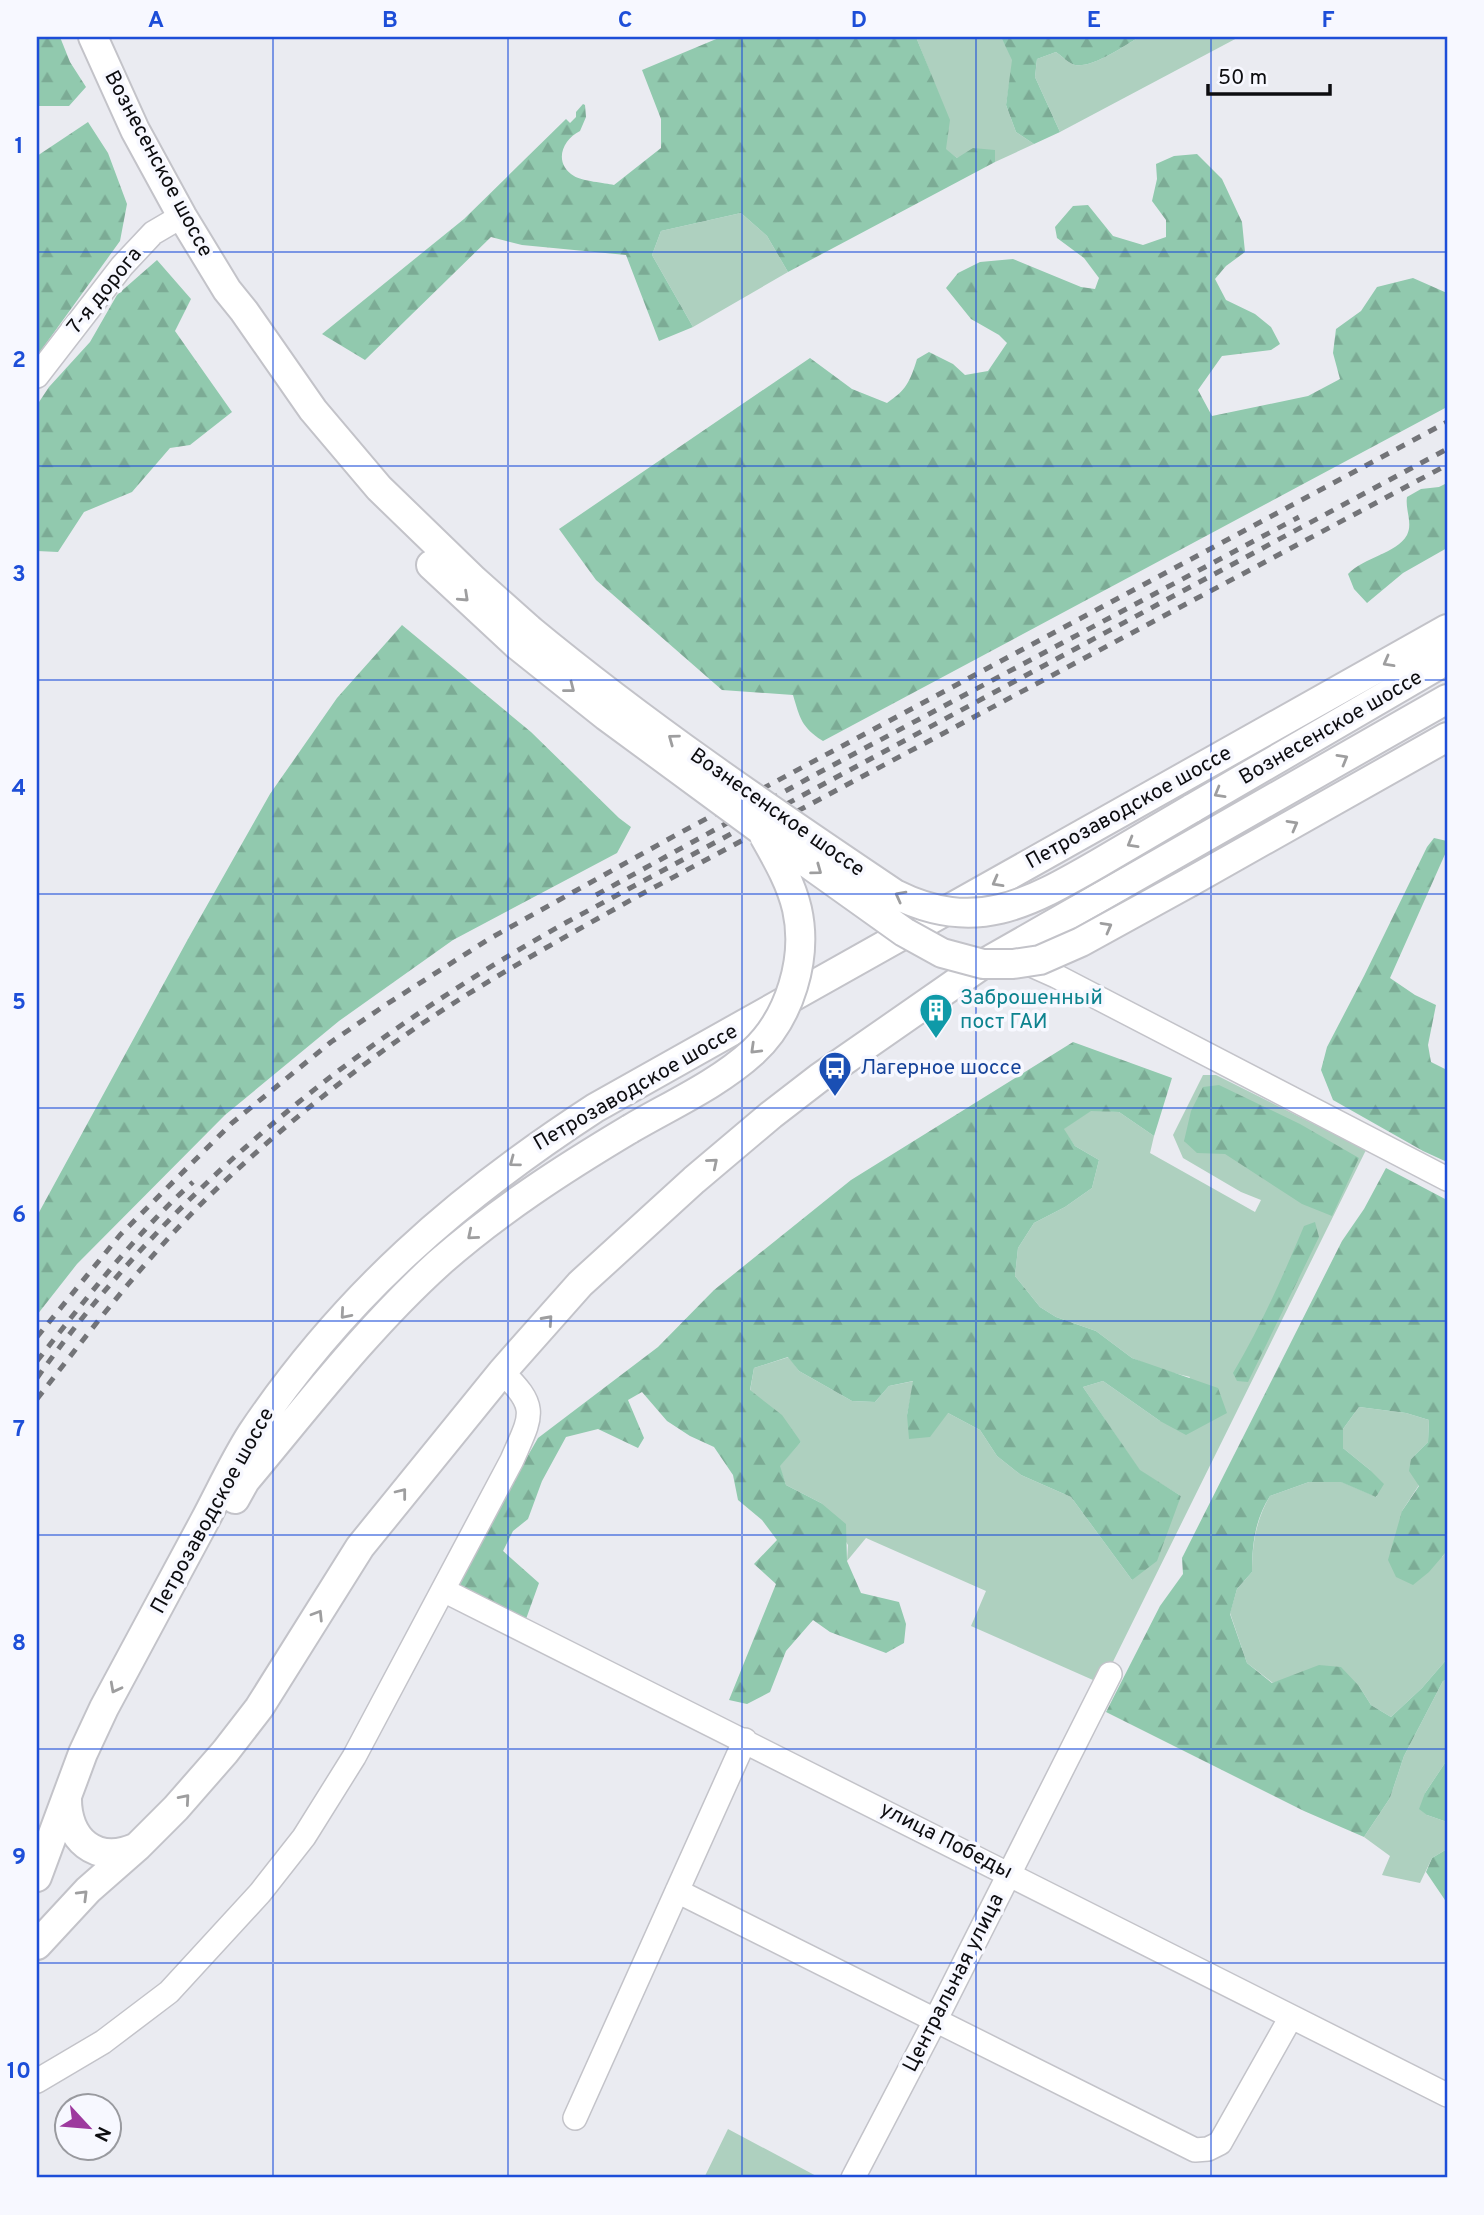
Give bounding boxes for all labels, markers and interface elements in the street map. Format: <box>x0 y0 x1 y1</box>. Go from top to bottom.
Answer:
text: A <box>148 7 164 36</box>
text: B <box>382 7 398 36</box>
text: C <box>618 7 632 36</box>
text: D <box>851 7 867 36</box>
text: E <box>1087 7 1101 36</box>
text: F <box>1321 7 1335 36</box>
scale bar <box>1208 52 1330 96</box>
text: 50 m <box>1218 65 1267 92</box>
street label: Вознесенское шоссе <box>97 66 219 262</box>
text: 1 <box>14 133 24 162</box>
street label: 7-я дорога <box>62 242 148 340</box>
text: 2 <box>12 347 26 376</box>
text: 3 <box>12 561 26 590</box>
one-way arrow <box>455 588 468 601</box>
one-way arrow <box>1382 654 1395 667</box>
street label: Вознесенское шоссе <box>1234 664 1428 792</box>
one-way arrow <box>562 680 575 693</box>
one-way arrow <box>668 735 680 747</box>
street label: Петрозаводское шоссе <box>1021 740 1237 876</box>
street label: Вознесенское шоссе <box>684 742 870 884</box>
one-way arrow <box>1335 754 1348 767</box>
text: 4 <box>12 775 26 804</box>
one-way arrow <box>1213 785 1226 798</box>
one-way arrow <box>1285 820 1298 833</box>
one-way arrow <box>1127 835 1140 848</box>
one-way arrow <box>809 862 822 874</box>
one-way arrow <box>992 874 1004 887</box>
one-way arrow <box>895 891 907 904</box>
one-way arrow <box>1100 922 1113 936</box>
place label: Заброшенный пост ГАИ <box>960 985 1103 1036</box>
text: 5 <box>12 989 26 1018</box>
building icon: Заброшенный пост ГАИ <box>917 991 955 1040</box>
street label: Петрозаводское шоссе <box>529 1018 743 1158</box>
one-way arrow <box>750 1041 763 1054</box>
bus stop icon: Лагерное шоссе <box>816 1049 854 1098</box>
place label: Лагерное шоссе <box>860 1055 1021 1082</box>
one-way arrow <box>509 1154 522 1167</box>
one-way arrow <box>705 1159 718 1171</box>
text: 6 <box>12 1202 26 1231</box>
one-way arrow <box>467 1227 480 1239</box>
one-way arrow <box>341 1306 353 1319</box>
one-way arrow <box>540 1315 553 1328</box>
street label: Петрозаводское шоссе <box>145 1403 281 1619</box>
text: 7 <box>13 1416 25 1445</box>
one-way arrow <box>393 1489 406 1501</box>
one-way arrow <box>310 1610 323 1623</box>
text: 8 <box>12 1630 26 1659</box>
one-way arrow <box>110 1681 123 1694</box>
one-way arrow <box>177 1794 189 1807</box>
street label: улица Победы <box>875 1796 1017 1886</box>
text: 9 <box>12 1844 26 1873</box>
street label: Центральная улица <box>897 1889 1011 2077</box>
one-way arrow <box>75 1891 88 1904</box>
text: 10 <box>7 2058 31 2087</box>
north arrow <box>52 2092 122 2162</box>
text: N <box>88 2122 115 2145</box>

